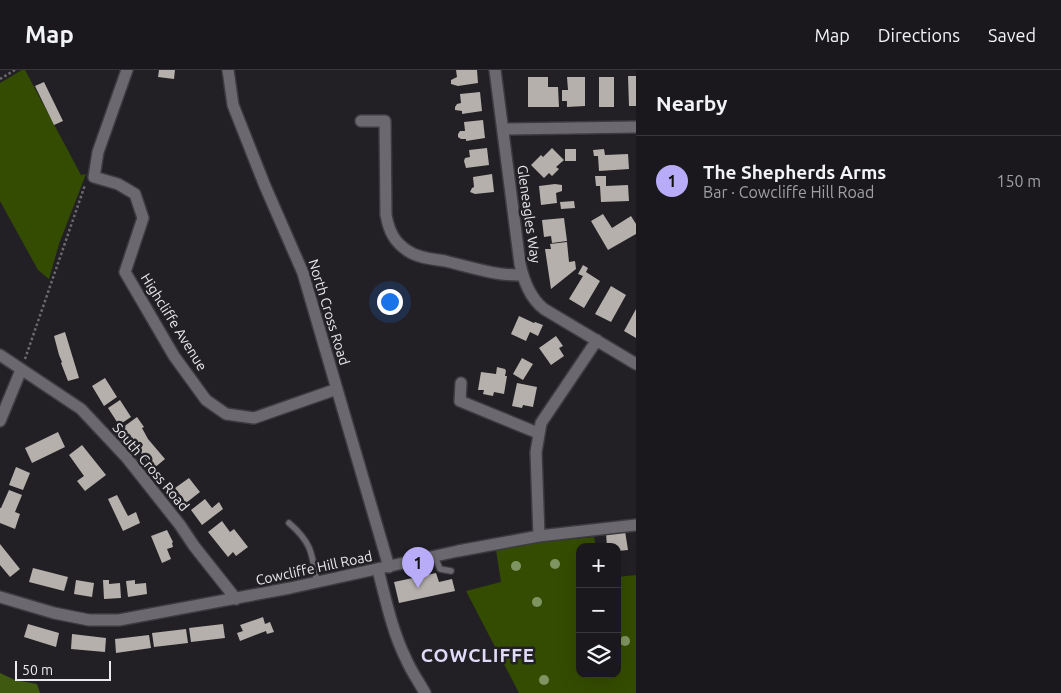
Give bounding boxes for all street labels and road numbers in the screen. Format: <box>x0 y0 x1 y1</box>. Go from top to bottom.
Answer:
street label: Gleneagles Way <box>514 164 544 264</box>
street label: North Cross Road <box>305 257 353 367</box>
street label: Highcliffe Avenue <box>138 270 210 374</box>
street label: South Cross Road <box>110 420 192 514</box>
street label: Cowcliffe Hill Road <box>254 548 374 588</box>

